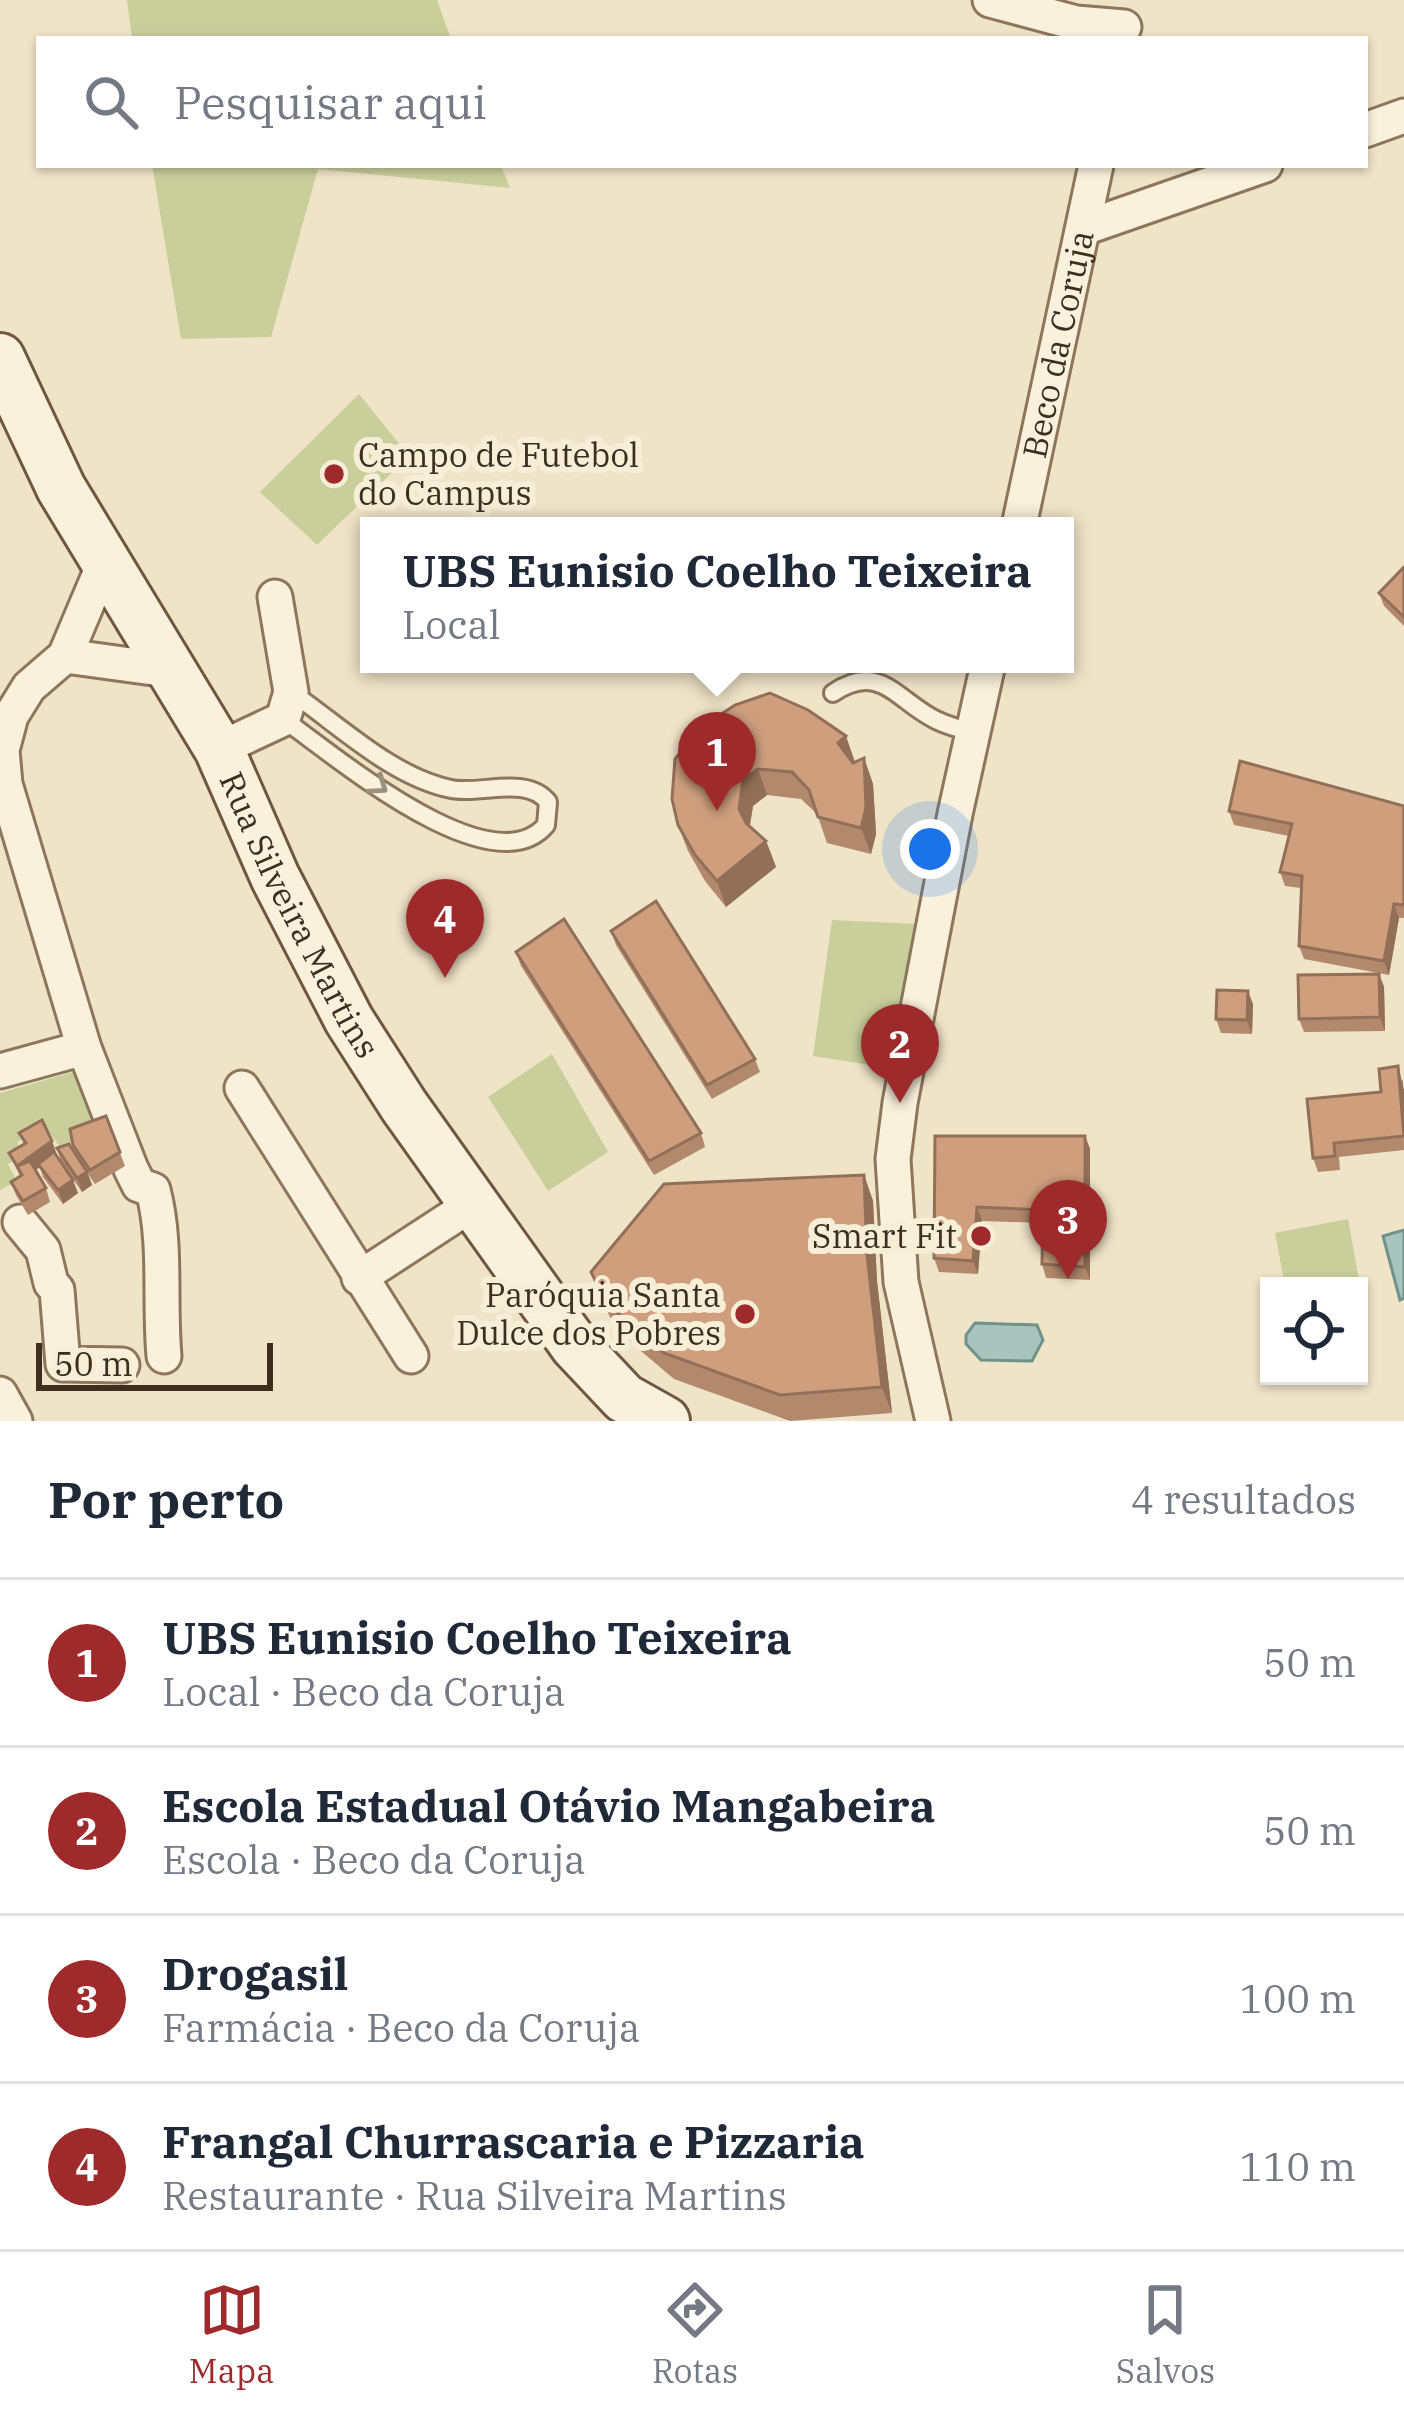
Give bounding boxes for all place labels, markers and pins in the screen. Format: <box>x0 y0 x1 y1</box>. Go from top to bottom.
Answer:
place label: Campo de Futebol do Campus <box>358 433 639 514</box>
marker: Campo de Futebol do Campus <box>321 461 347 487</box>
pin: 1 <box>678 712 756 811</box>
pin: 4 <box>406 879 484 978</box>
pin: 2 <box>861 1004 939 1103</box>
pin: 3 <box>1029 1180 1107 1279</box>
place label: Smart Fit <box>812 1214 957 1257</box>
marker: Smart Fit <box>968 1223 994 1249</box>
place label: Paróquia Santa Dulce dos Pobres <box>456 1273 721 1354</box>
marker: Paróquia Santa Dulce dos Pobres <box>732 1301 758 1327</box>

